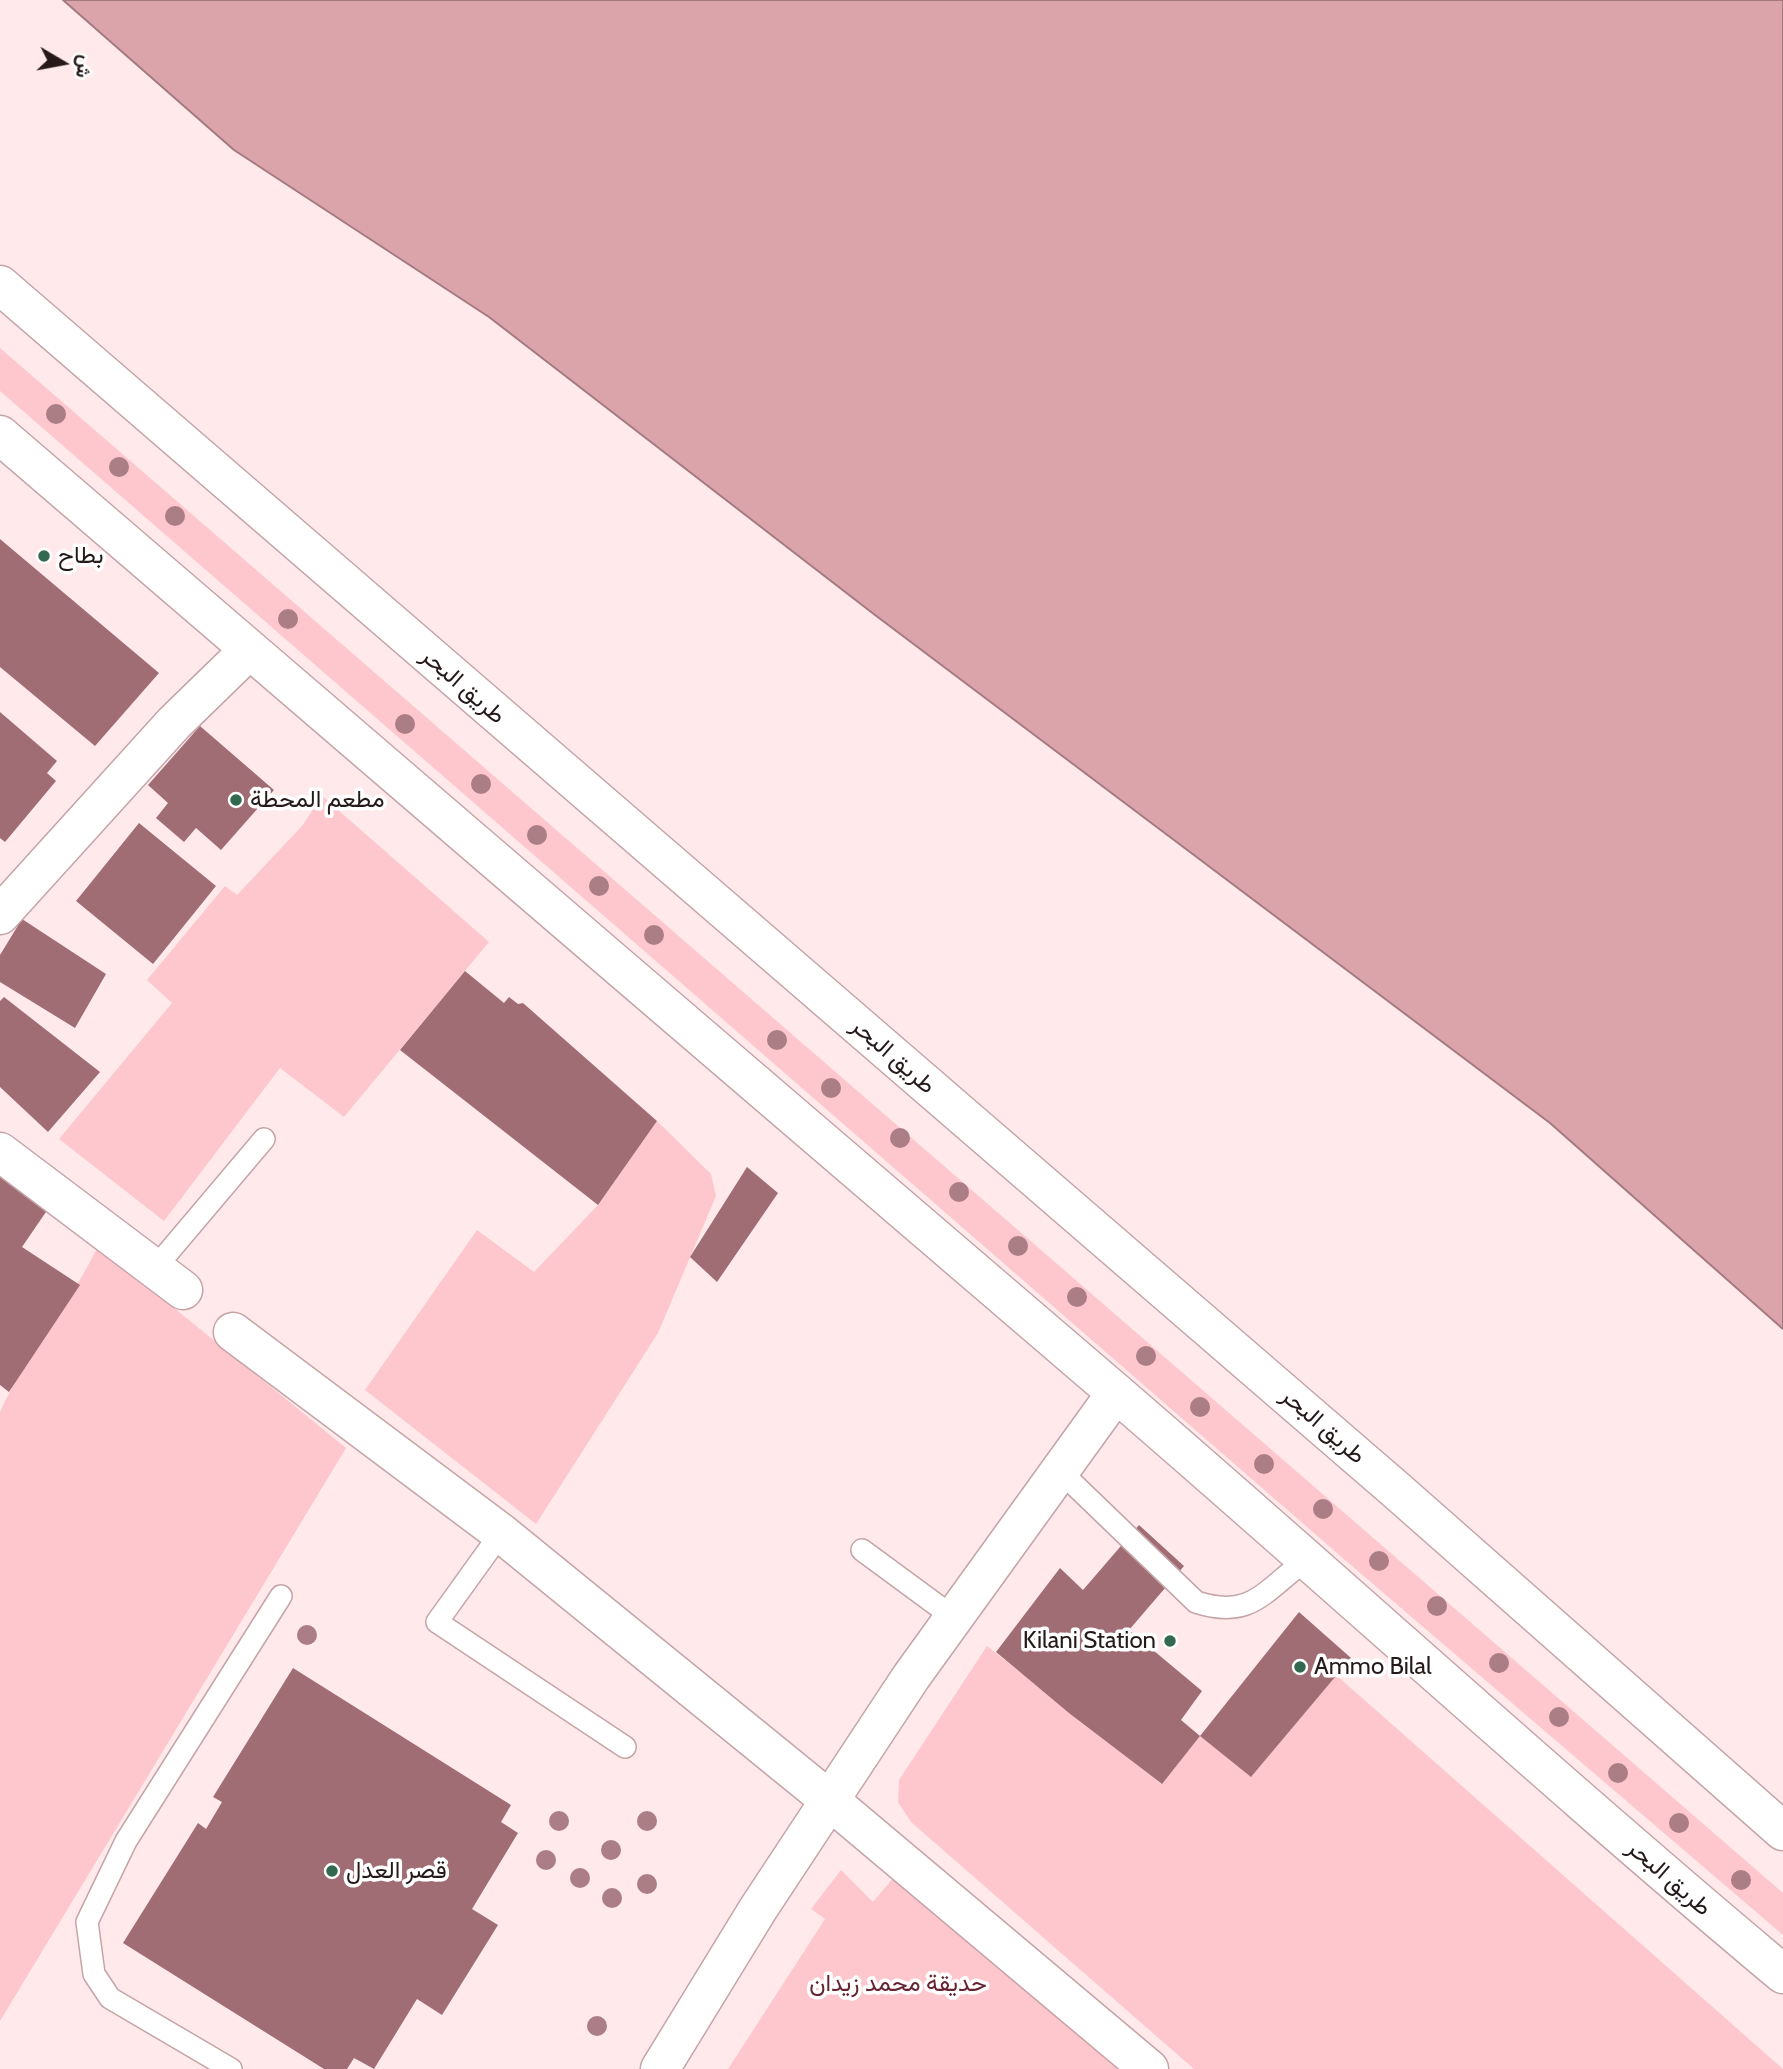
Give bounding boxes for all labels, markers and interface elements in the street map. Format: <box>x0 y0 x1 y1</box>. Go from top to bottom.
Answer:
north arrow <box>28 28 98 98</box>
text: ش <box>71 53 97 80</box>
place label: بطاح <box>58 542 104 570</box>
marker: بطاح <box>36 548 52 564</box>
street label: طريق البحر <box>415 641 511 731</box>
place label: مطعم المحطة <box>250 786 385 814</box>
marker: مطعم المحطة <box>228 792 244 808</box>
street label: طريق البحر <box>845 1011 941 1101</box>
street label: طريق البحر <box>1275 1381 1371 1471</box>
place label: Kilani Station <box>1023 1627 1156 1655</box>
marker: Kilani Station <box>1162 1633 1178 1649</box>
place label: Ammo Bilal <box>1314 1653 1432 1681</box>
marker: Ammo Bilal <box>1292 1659 1308 1675</box>
street label: طريق البحر <box>1621 1833 1717 1923</box>
place label: قصر العدل <box>346 1857 447 1885</box>
marker: قصر العدل <box>324 1863 340 1879</box>
park label: حديقة محمد زيدان <box>809 1970 987 1998</box>

